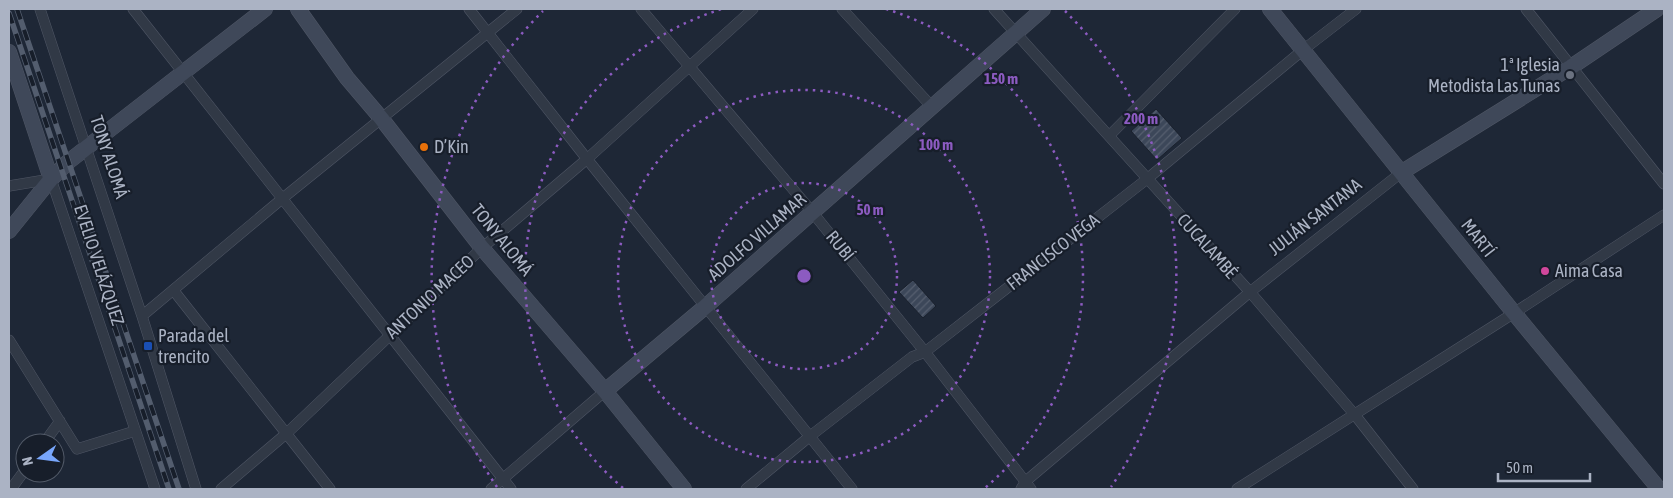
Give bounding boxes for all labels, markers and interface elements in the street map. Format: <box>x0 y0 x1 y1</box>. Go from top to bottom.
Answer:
place label: 1ª Iglesia Metodista Las Tunas <box>1428 54 1560 96</box>
marker: 1ª Iglesia Metodista Las Tunas <box>1564 69 1576 81</box>
text: 150 m <box>984 70 1018 87</box>
text: 200 m <box>1124 110 1158 127</box>
street label: TONY ALOMÁ <box>86 113 133 201</box>
place label: D’Kin <box>434 136 469 157</box>
text: 100 m <box>919 136 953 153</box>
marker: D’Kin <box>418 141 430 153</box>
street label: JULIÁN SANTANA <box>1264 174 1366 259</box>
street label: ADOLFO VILLAMAR <box>703 188 810 285</box>
street label: TONY ALOMÁ <box>467 200 538 280</box>
text: 50 m <box>857 201 884 218</box>
street label: EVELIO VELÁZQUEZ <box>70 202 129 328</box>
street label: FRANCISCO VEGA <box>1002 209 1103 294</box>
street label: CUCALAMBÉ <box>1173 209 1242 283</box>
street label: MARTÍ <box>1457 215 1500 261</box>
street label: RUBÍ <box>822 226 859 265</box>
street label: ANTONIO MACEO <box>381 250 478 343</box>
place label: Aima Casa <box>1555 260 1623 281</box>
marker: Aima Casa <box>1539 265 1551 277</box>
centre of rings <box>795 267 813 285</box>
place label: Parada del trencito <box>158 325 229 367</box>
marker: Parada del trencito <box>142 340 154 352</box>
north arrow <box>15 433 65 483</box>
scale bar <box>1498 450 1590 482</box>
text: N <box>19 455 36 467</box>
text: 50 m <box>1506 459 1533 476</box>

